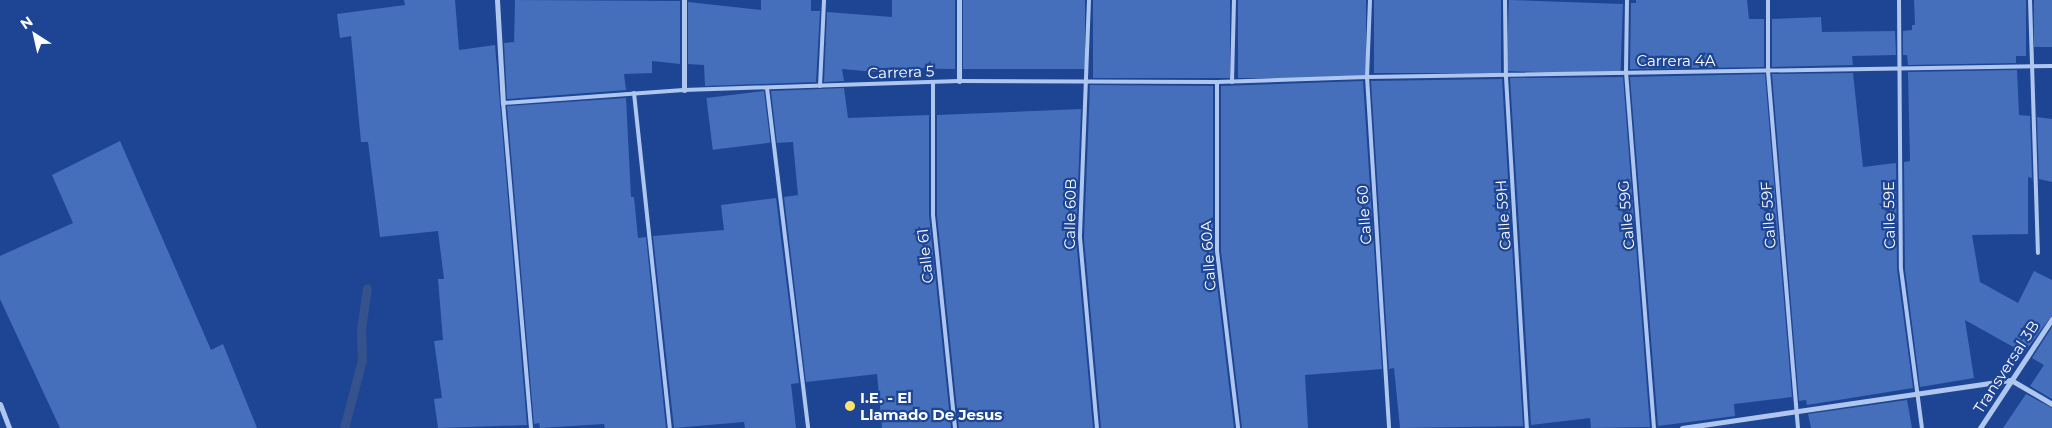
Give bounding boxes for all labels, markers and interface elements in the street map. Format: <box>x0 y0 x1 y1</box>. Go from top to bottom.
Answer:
north arrow <box>10 10 60 60</box>
text: N <box>17 12 36 33</box>
street label: Carrera 4A <box>1636 52 1716 70</box>
street label: Carrera 5 <box>867 62 935 82</box>
street label: Calle 60B <box>1060 178 1080 250</box>
street label: Calle 59H <box>1492 179 1514 251</box>
street label: Calle 59G <box>1614 180 1638 250</box>
street label: Calle 59F <box>1757 181 1779 249</box>
street label: Calle 59E <box>1879 181 1899 249</box>
street label: Calle 60 <box>1353 185 1375 245</box>
street label: Calle 60A <box>1197 220 1219 292</box>
street label: Calle 61 <box>913 228 937 284</box>
street label: Transversal 3B <box>1969 317 2043 417</box>
place label: I.E. - El Llamado De Jesus <box>860 388 1002 423</box>
marker: I.E. - El Llamado De Jesus <box>844 400 856 412</box>

